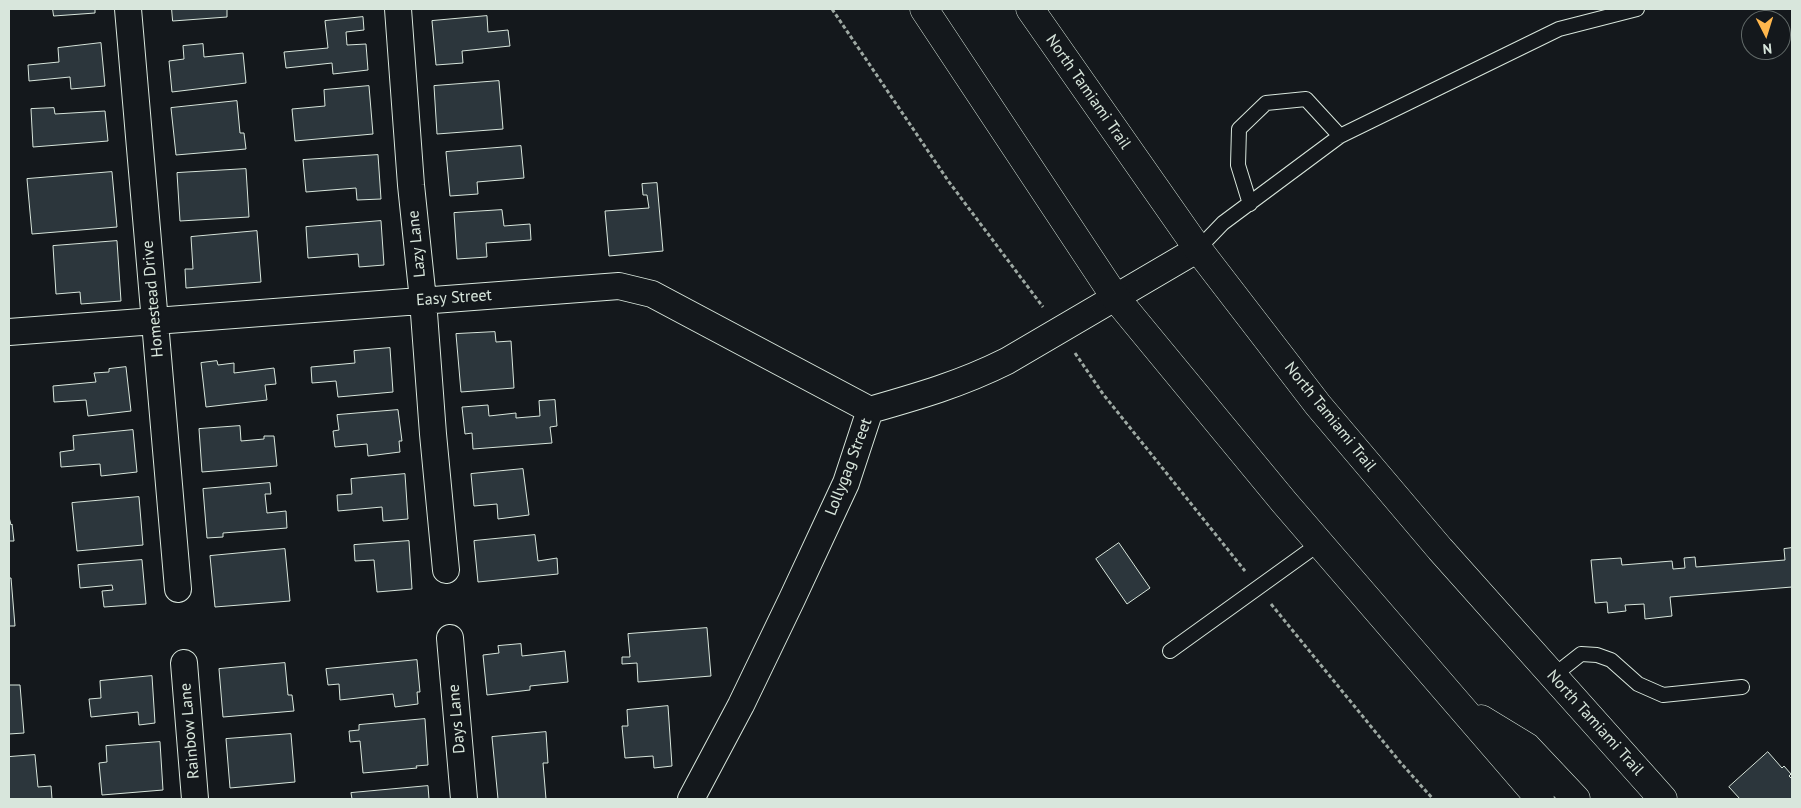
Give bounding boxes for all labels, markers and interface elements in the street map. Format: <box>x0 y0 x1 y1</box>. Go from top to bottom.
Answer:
north arrow <box>1741 10 1791 60</box>
street label: North Tamiami Trail <box>1041 31 1135 153</box>
text: N <box>1762 40 1773 58</box>
street label: Lazy Lane <box>404 209 430 279</box>
street label: Homestead Drive <box>138 240 168 358</box>
street label: Easy Street <box>416 286 492 310</box>
street label: North Tamiami Trail <box>1280 358 1380 476</box>
street label: Lollygag Street <box>822 416 876 518</box>
street label: North Tamiami Trail <box>1543 666 1647 780</box>
street label: Rainbow Lane <box>176 682 204 780</box>
street label: Days Lane <box>444 683 470 755</box>

